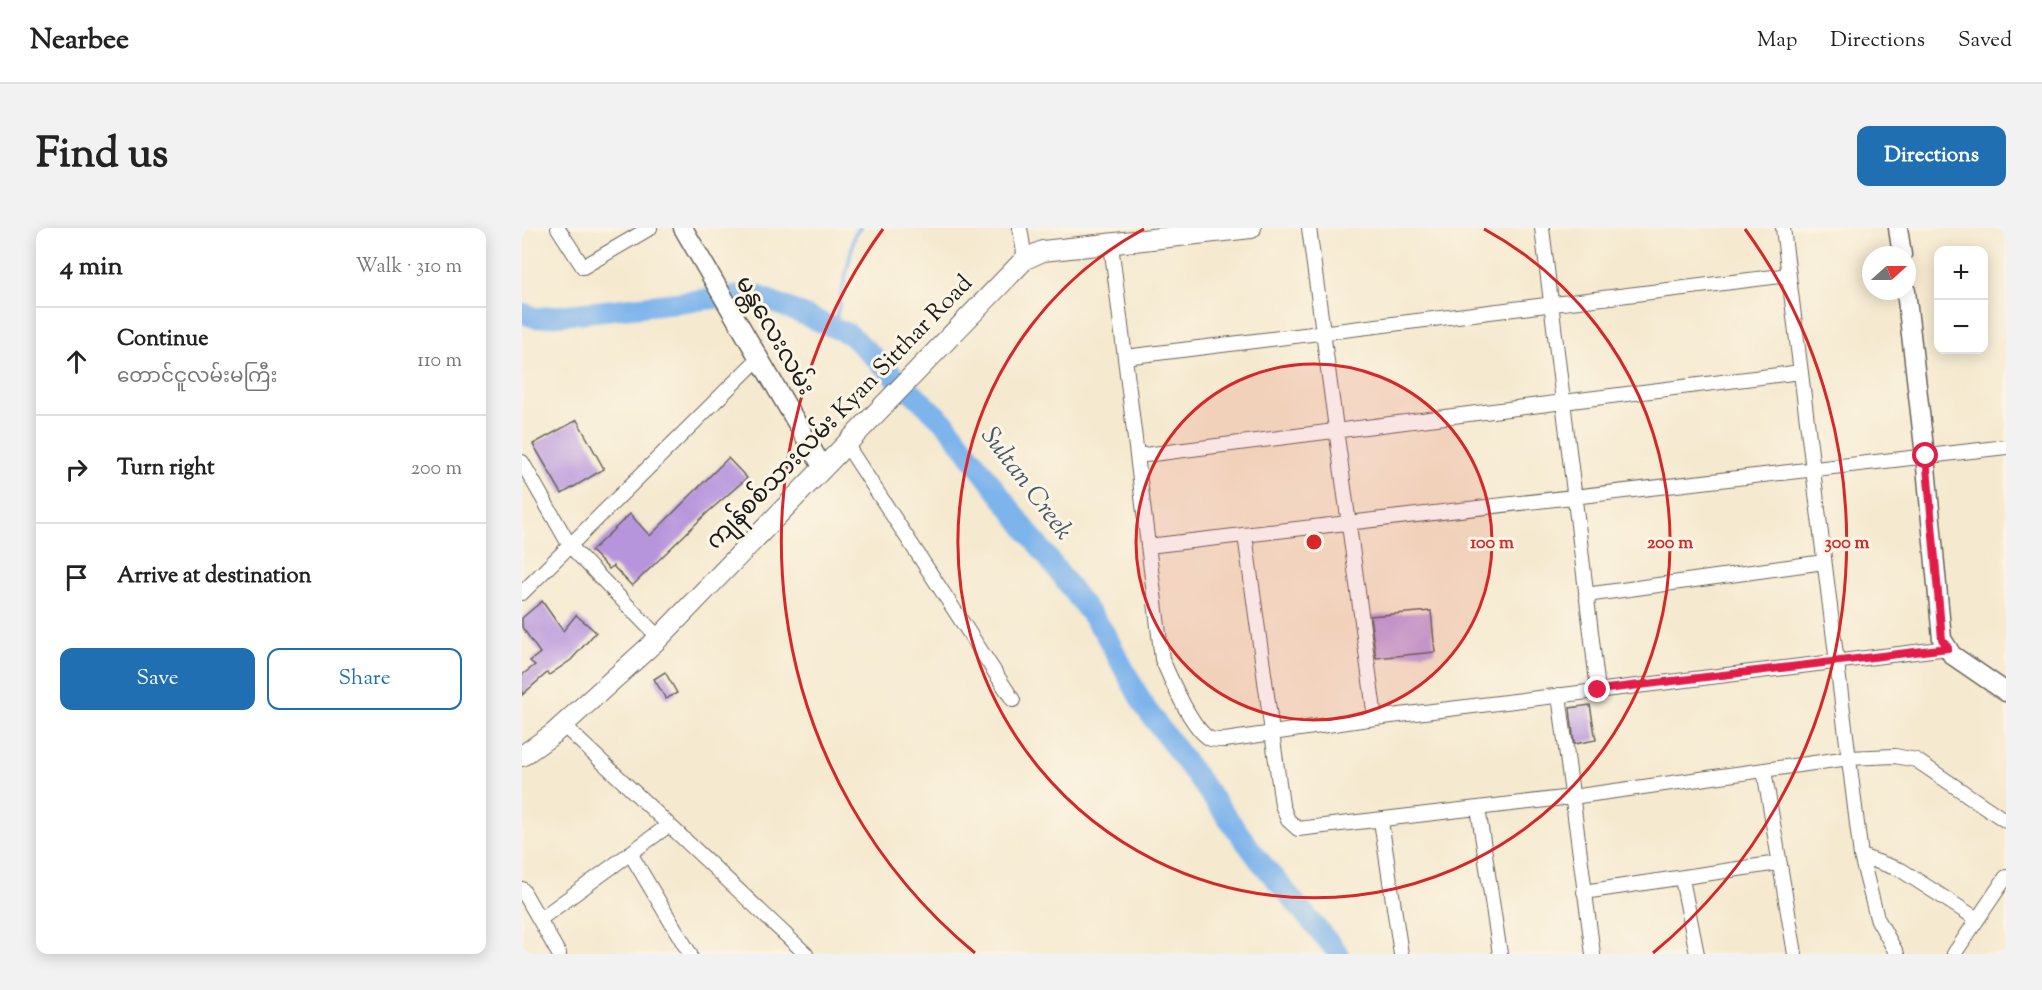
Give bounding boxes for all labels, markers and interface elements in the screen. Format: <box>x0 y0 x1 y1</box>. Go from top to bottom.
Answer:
text: Nearbee <box>30 21 129 61</box>
text: Map <box>1757 26 1797 56</box>
text: Directions <box>1830 26 1925 56</box>
text: Saved <box>1958 26 2012 56</box>
text: Find us <box>36 126 168 186</box>
button: Directions <box>1857 126 2006 186</box>
north arrow <box>1862 246 1916 300</box>
map controls <box>1934 246 1988 354</box>
button: + <box>1934 246 1988 300</box>
text: 4 min <box>60 249 123 286</box>
text: Walk · 310 m <box>355 253 462 282</box>
street label: ကျန်စစ်သားလမ်း Kyan Sitthar Road <box>698 267 981 558</box>
street label: မန္တလေးလမ်း <box>726 269 823 402</box>
button: − <box>1934 300 1988 354</box>
text: Continue <box>117 324 208 356</box>
icon: ahead <box>60 345 93 378</box>
text: 110 m <box>417 347 462 376</box>
text: တောင်ငူလမ်းမကြီး <box>117 363 277 392</box>
water label: Sultan Creek <box>971 420 1081 548</box>
route start <box>1912 442 1938 468</box>
icon: right <box>60 453 93 486</box>
text: Turn right <box>117 453 214 485</box>
text: 200 m <box>411 455 462 484</box>
text: 100 m <box>1470 531 1514 557</box>
text: 200 m <box>1647 531 1693 557</box>
text: 300 m <box>1825 531 1870 557</box>
centre of rings <box>1304 532 1324 552</box>
icon: arrive <box>60 561 93 594</box>
text: Arrive at destination <box>117 561 312 593</box>
button: Save <box>60 648 255 710</box>
button: Share <box>267 648 462 710</box>
route end <box>1584 676 1610 702</box>

